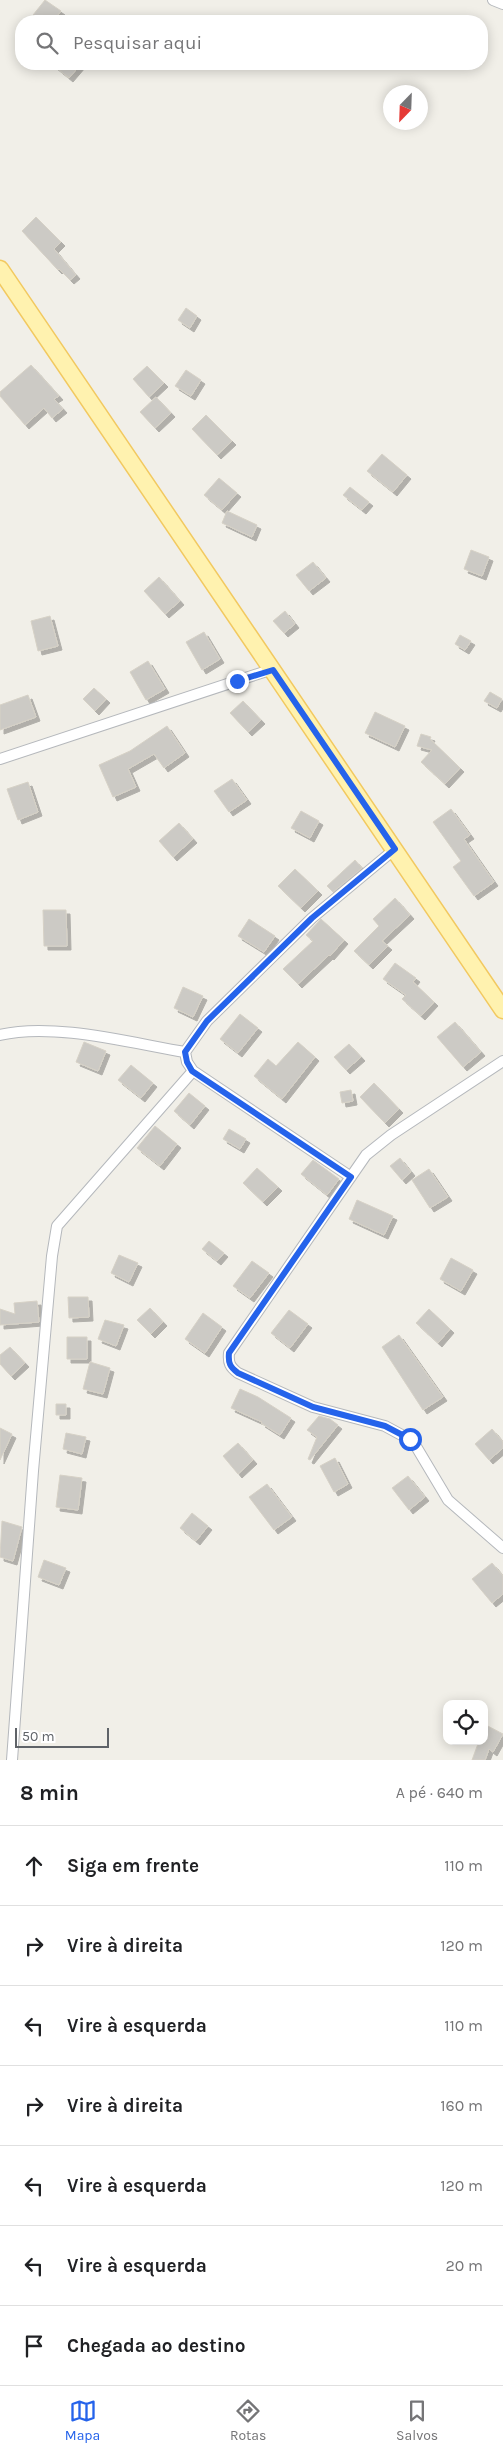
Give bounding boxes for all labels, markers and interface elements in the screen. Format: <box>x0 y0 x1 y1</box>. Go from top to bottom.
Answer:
search box <box>15 15 488 70</box>
icon: search <box>33 29 61 57</box>
text: Pesquisar aqui <box>73 32 202 54</box>
north arrow <box>383 85 428 130</box>
route end <box>226 670 249 693</box>
route start <box>399 1428 422 1451</box>
map controls <box>443 1700 488 1745</box>
button: locate <box>443 1700 488 1745</box>
scale bar <box>15 1725 109 1748</box>
text: 50 m <box>22 1728 55 1745</box>
text: 8 min <box>20 1781 79 1805</box>
text: A pé · 640 m <box>396 1783 483 1802</box>
icon: ahead <box>20 1852 48 1880</box>
text: Siga em frente <box>67 1855 199 1877</box>
text: 110 m <box>444 1856 483 1875</box>
icon: right <box>20 1932 48 1960</box>
text: Vire à direita <box>67 1935 183 1957</box>
text: 120 m <box>440 1936 483 1955</box>
icon: left <box>20 2012 48 2040</box>
text: Vire à esquerda <box>67 2015 207 2037</box>
text: 110 m <box>444 2016 483 2035</box>
icon: right <box>20 2092 48 2120</box>
text: Vire à direita <box>67 2095 183 2117</box>
text: 160 m <box>440 2096 483 2115</box>
icon: left <box>20 2172 48 2200</box>
text: Vire à esquerda <box>67 2175 207 2197</box>
text: 120 m <box>440 2176 483 2195</box>
icon: left <box>20 2252 48 2280</box>
text: Vire à esquerda <box>67 2255 207 2277</box>
text: 20 m <box>445 2256 483 2275</box>
icon: arrive <box>20 2332 48 2360</box>
text: Chegada ao destino <box>67 2335 245 2357</box>
tab: Mapa <box>65 2397 100 2444</box>
tab: Rotas <box>230 2397 266 2444</box>
tab: Salvos <box>396 2397 438 2444</box>

